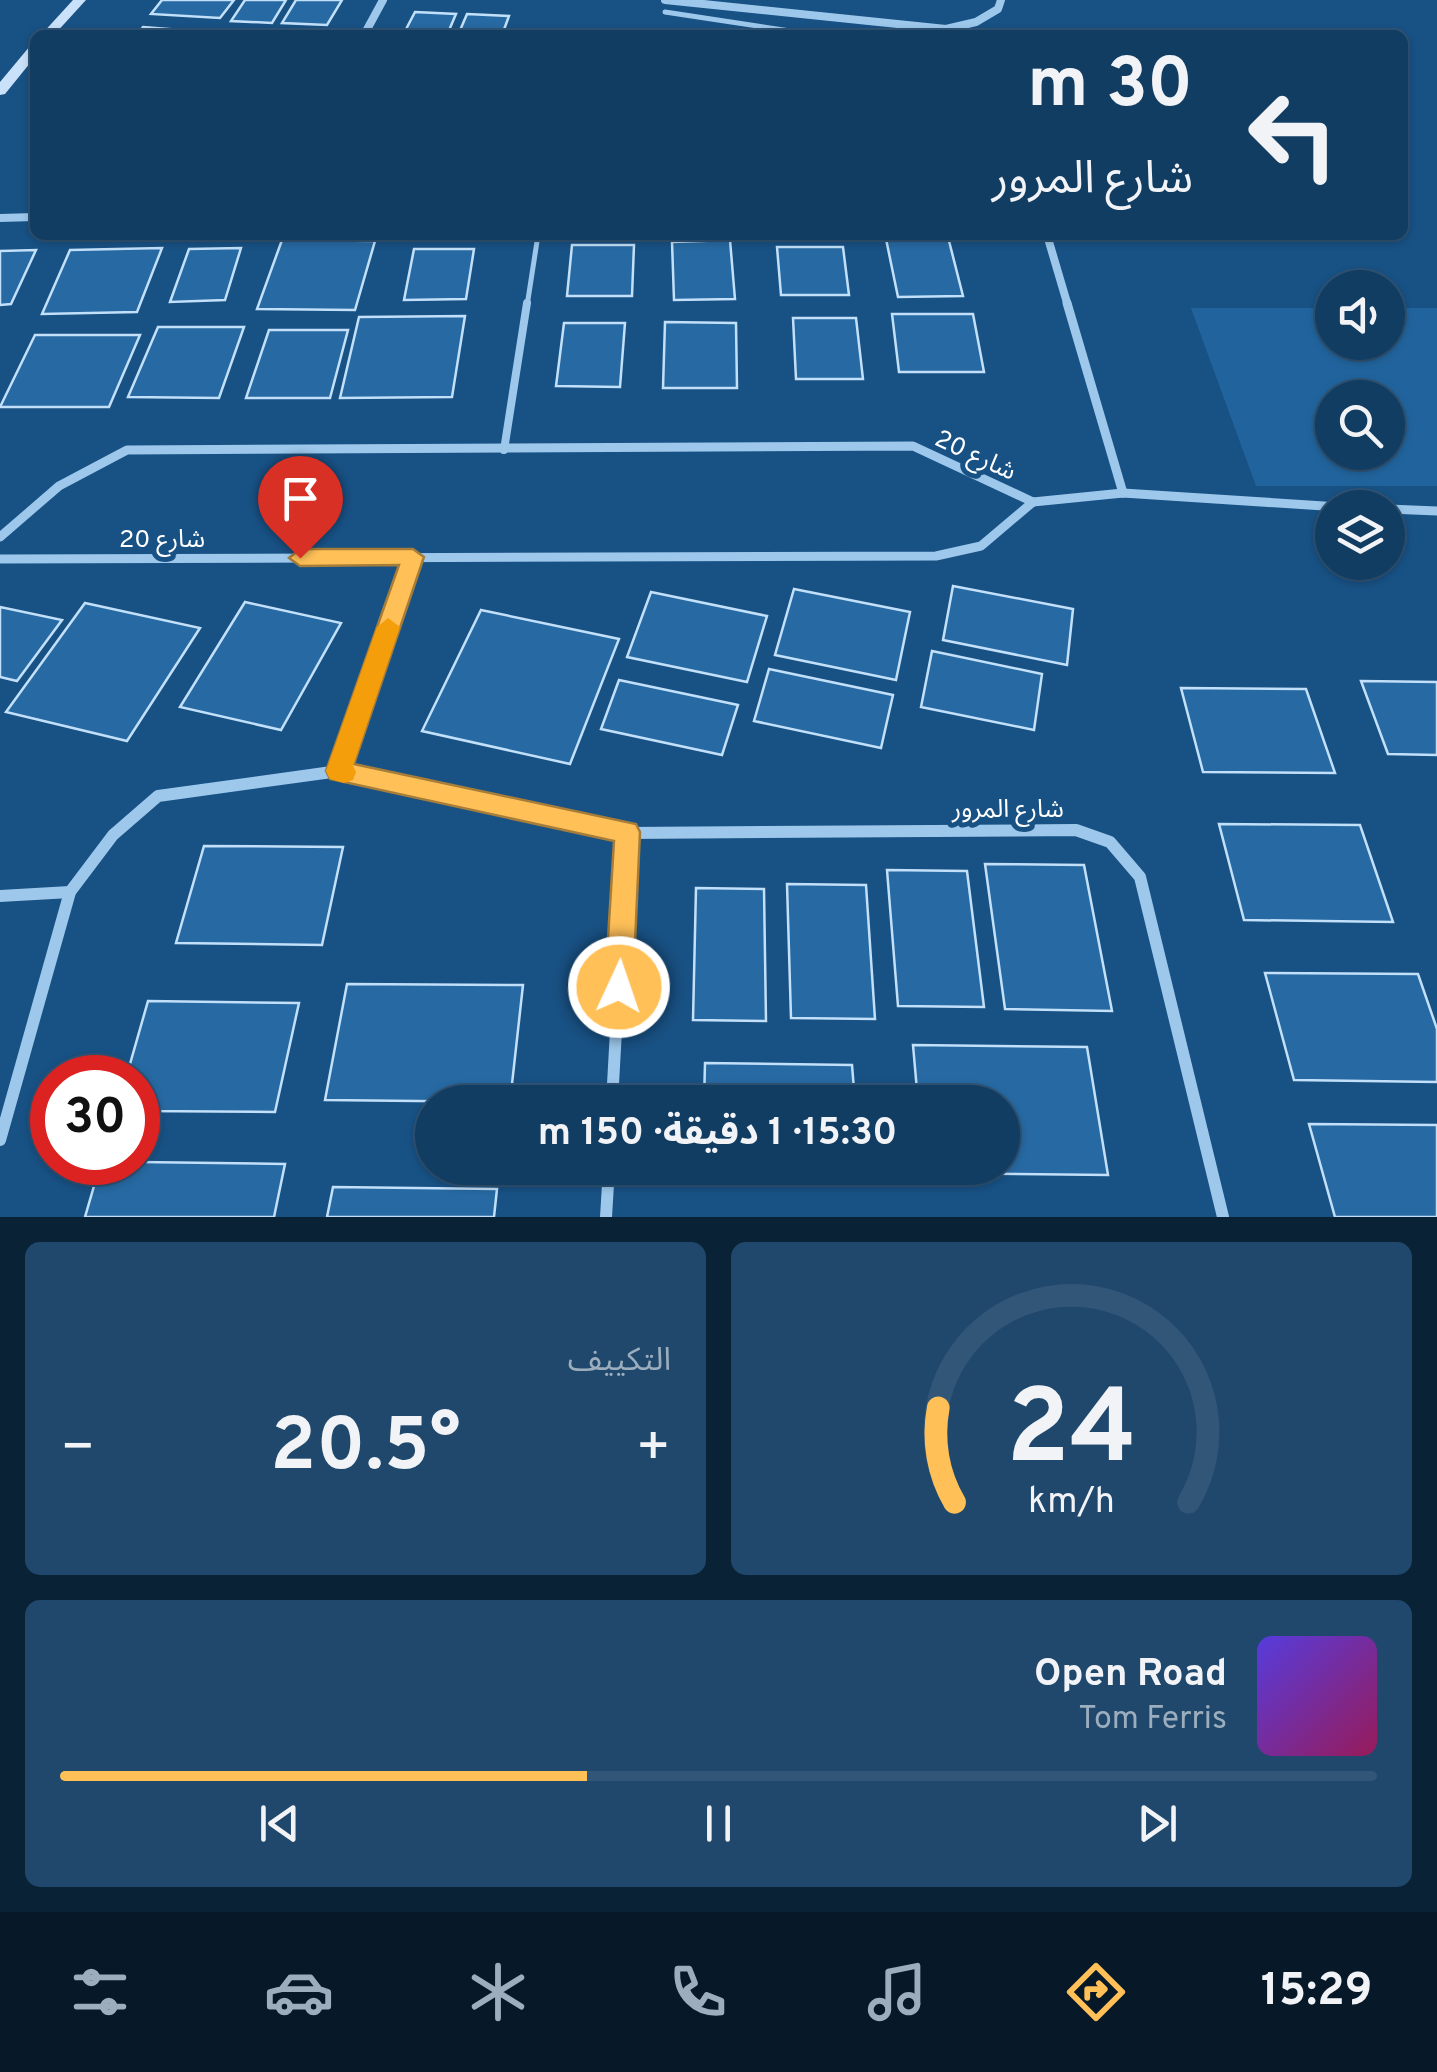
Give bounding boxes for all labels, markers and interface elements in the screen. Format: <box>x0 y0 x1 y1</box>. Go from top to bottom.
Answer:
text: 30 m <box>1027 43 1193 132</box>
icon: left <box>1228 70 1358 200</box>
text: شارع المرور <box>992 152 1193 209</box>
map controls <box>1315 270 1405 580</box>
button: sound <box>1315 270 1405 360</box>
button: search <box>1315 380 1405 470</box>
street label: شارع 20 <box>929 424 1020 489</box>
pin <box>258 456 343 559</box>
icon: arrive <box>273 471 328 526</box>
button: layers <box>1315 490 1405 580</box>
street label: شارع 20 <box>119 525 205 557</box>
street label: شارع المرور <box>951 795 1064 827</box>
position arrow <box>567 935 671 1039</box>
speed limit sign: 30 <box>30 1055 160 1185</box>
text: 15:30 · 1 دقيقة · 150 m <box>538 1110 897 1159</box>
text: التكييف <box>568 1342 671 1382</box>
text: 24 <box>1006 1368 1137 1500</box>
text: 20.5° <box>270 1402 461 1497</box>
text: − <box>60 1415 95 1485</box>
text: + <box>636 1415 671 1485</box>
text: km/h <box>1028 1480 1115 1526</box>
text: Open Road <box>1034 1651 1227 1700</box>
text: Tom Ferris <box>1078 1700 1227 1740</box>
icon: previous <box>252 1796 307 1851</box>
icon: pause <box>691 1796 746 1851</box>
icon: next <box>1130 1796 1185 1851</box>
icon: filters <box>65 1957 135 2027</box>
icon: car <box>264 1957 334 2027</box>
icon: climate <box>463 1957 533 2027</box>
icon: phone <box>663 1957 733 2027</box>
icon: music <box>862 1957 932 2027</box>
icon: directions <box>1061 1957 1131 2027</box>
text: 15:29 <box>1261 1964 1372 2021</box>

